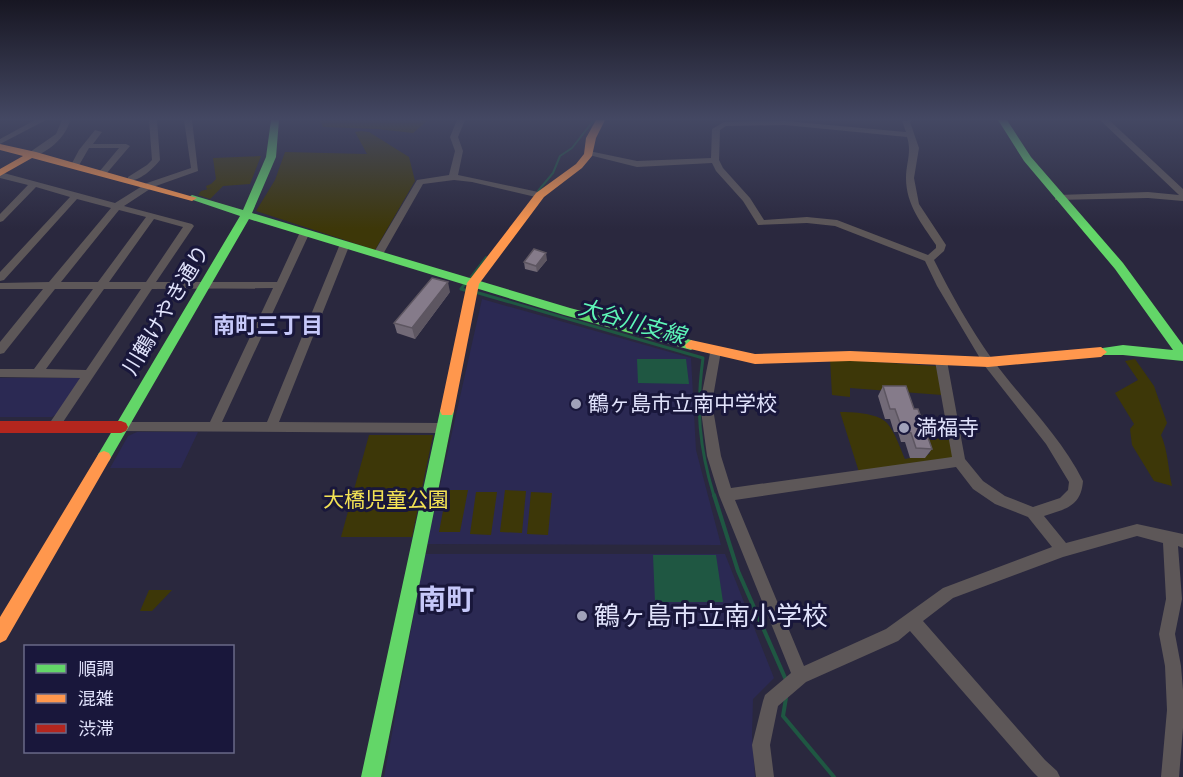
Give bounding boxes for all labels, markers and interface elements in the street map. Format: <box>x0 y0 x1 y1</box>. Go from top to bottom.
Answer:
street label: 川鶴けやき通り <box>118 241 214 379</box>
water label: 大谷川支線 <box>576 294 691 349</box>
district label: 南町三丁目 <box>213 313 323 338</box>
place label: 鶴ヶ島市立南中学校 <box>588 392 777 416</box>
marker: 鶴ヶ島市立南中学校 <box>569 397 583 411</box>
place label: 満福寺 <box>916 416 979 440</box>
marker: 満福寺 <box>897 421 911 435</box>
park label: 大橋児童公園 <box>323 488 449 512</box>
district label: 南町 <box>418 583 474 616</box>
place label: 鶴ヶ島市立南小学校 <box>594 601 828 631</box>
marker: 鶴ヶ島市立南小学校 <box>575 609 589 623</box>
legend <box>24 645 234 753</box>
text: 順調 <box>78 658 114 679</box>
text: 混雑 <box>78 688 114 709</box>
text: 渋滞 <box>78 718 114 739</box>

